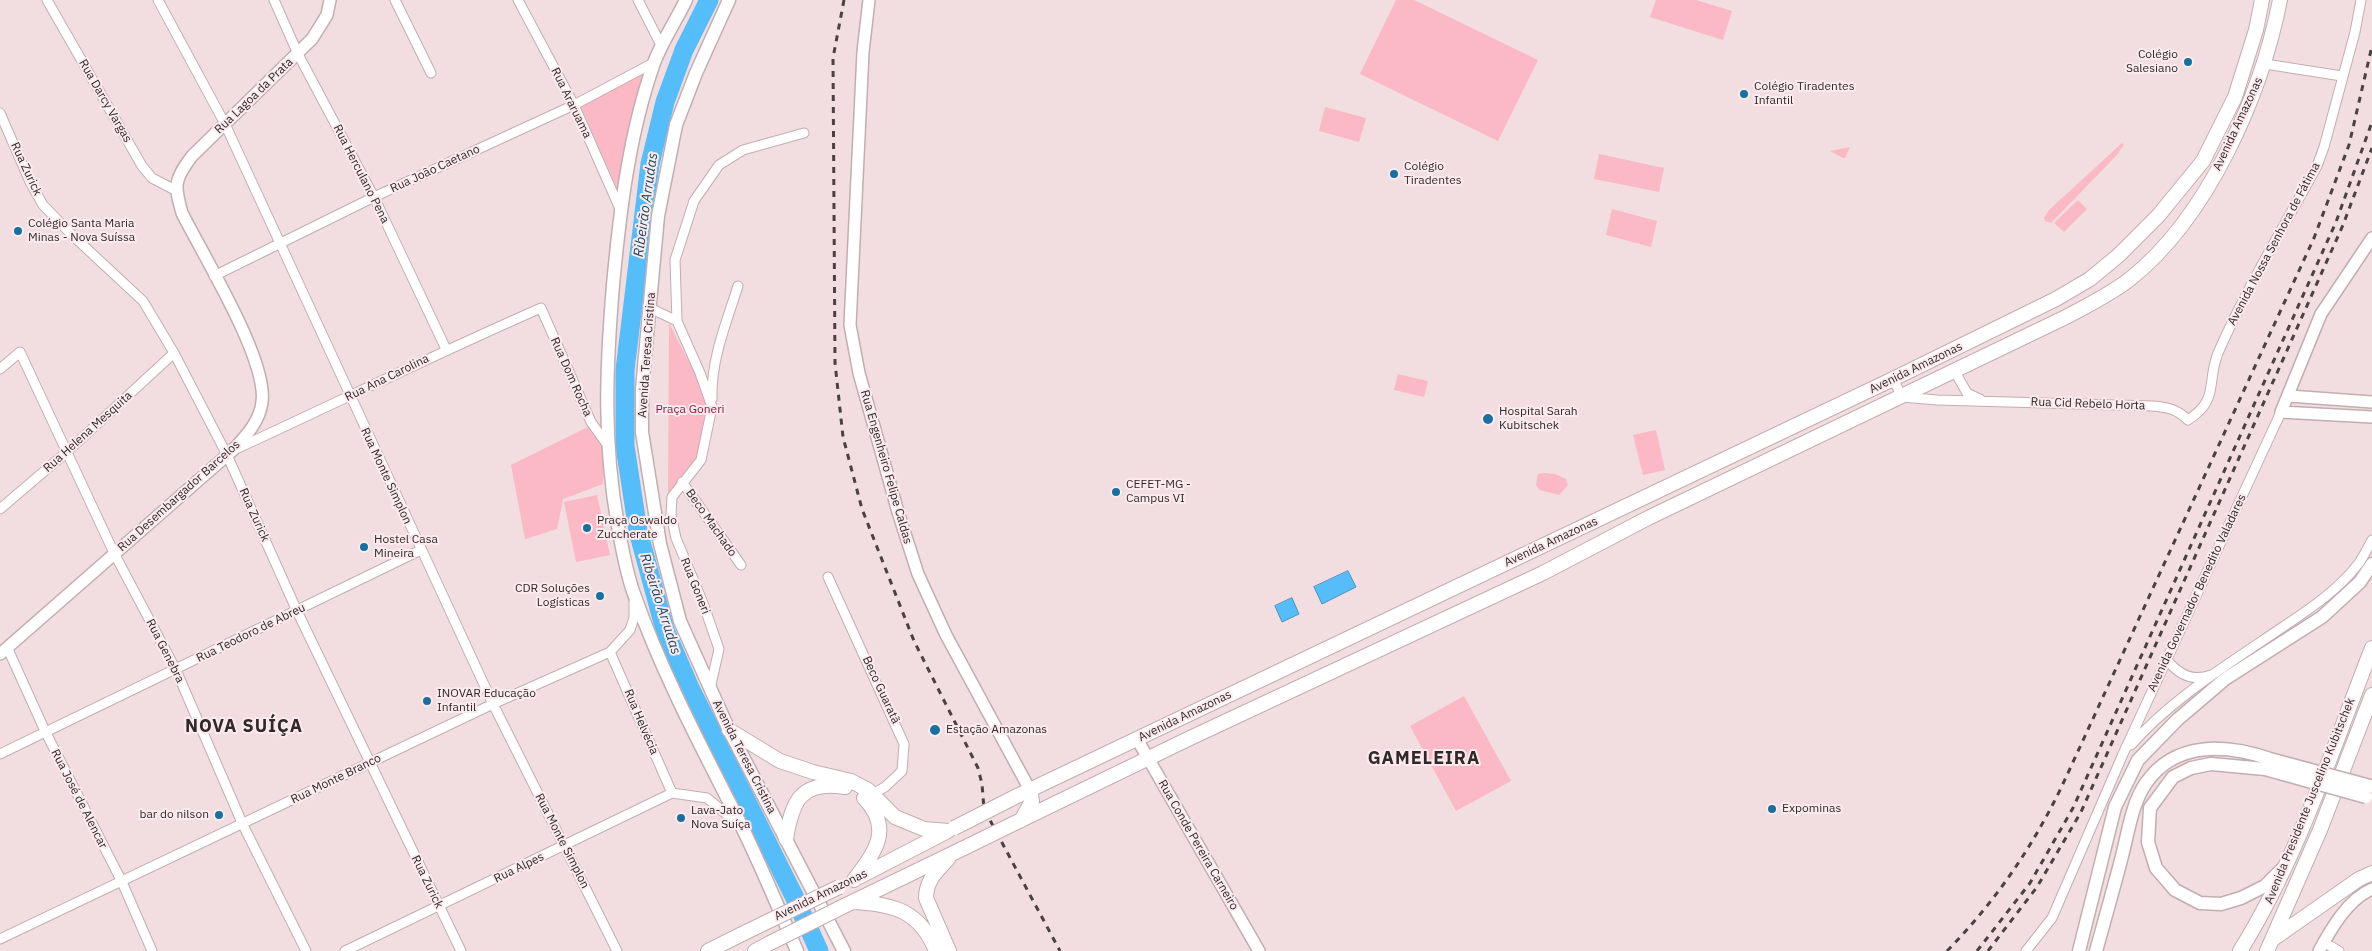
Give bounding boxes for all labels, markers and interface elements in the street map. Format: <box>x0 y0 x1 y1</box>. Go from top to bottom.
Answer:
place label: Colégio Salesiano <box>2126 48 2178 76</box>
street label: Rua Lagoa da Prata <box>212 55 296 137</box>
marker: Colégio Salesiano <box>2182 56 2194 68</box>
street label: Rua Darcy Vargas <box>75 57 135 145</box>
street label: Rua Araruama <box>548 65 594 141</box>
street label: Avenida Amazonas <box>2210 75 2266 173</box>
place label: Colégio Tiradentes Infantil <box>1754 80 1854 108</box>
marker: Colégio Tiradentes Infantil <box>1738 88 1750 100</box>
street label: Rua Herculano Pena <box>330 122 392 226</box>
street label: Rua Zurick <box>7 140 45 198</box>
street label: Rua João Caetano <box>388 142 482 196</box>
water label: Ribeirão Arrudas <box>630 152 662 258</box>
place label: Colégio Tiradentes <box>1404 160 1462 188</box>
street label: Avenida Nossa Senhora de Fátima <box>2225 160 2323 328</box>
marker: Colégio Tiradentes <box>1388 168 1400 180</box>
place label: Colégio Santa Maria Minas - Nova Suíssa <box>28 217 135 245</box>
marker: Colégio Santa Maria Minas - Nova Suíssa <box>12 225 24 237</box>
street label: Avenida Teresa Cristina <box>635 292 659 418</box>
street label: Rua Dom Rocha <box>547 335 595 419</box>
street label: Avenida Amazonas <box>1867 339 1965 397</box>
street label: Rua Ana Carolina <box>343 351 431 405</box>
street label: Rua Helena Mesquita <box>41 388 135 476</box>
street label: Rua Engenheiro Felipe Caldas <box>857 388 915 546</box>
street label: Rua Cid Rebelo Horta <box>2030 395 2146 413</box>
park label: Praça Goneri <box>655 403 725 417</box>
place label: Hospital Sarah Kubitschek <box>1499 405 1578 433</box>
marker: Hospital Sarah Kubitschek <box>1481 412 1495 426</box>
street label: Rua Monte Simplon <box>357 425 415 527</box>
street label: Rua Desembargador Barcelos <box>115 437 243 555</box>
place label: CEFET-MG - Campus VI <box>1126 478 1191 506</box>
street label: Rua Zurick <box>236 486 272 544</box>
marker: CEFET-MG - Campus VI <box>1110 486 1122 498</box>
street label: Beco Machado <box>682 487 740 559</box>
street label: Avenida Governador Benedito Valadares <box>2145 492 2249 694</box>
place label: Praça Oswaldo Zuccherate <box>597 514 677 542</box>
street label: Avenida Amazonas <box>1502 514 1600 570</box>
marker: Praça Oswaldo Zuccherate <box>581 522 593 534</box>
place label: Hostel Casa Mineira <box>374 533 438 561</box>
marker: Hostel Casa Mineira <box>358 541 370 553</box>
water label: Ribeirão Arrudas <box>636 551 684 657</box>
street label: Rua Goneri <box>677 556 713 616</box>
place label: CDR Soluções Logísticas <box>515 582 590 610</box>
marker: CDR Soluções Logísticas <box>594 590 606 602</box>
street label: Rua Teodoro de Abreu <box>194 600 308 666</box>
street label: Rua Genebra <box>143 617 187 685</box>
street label: Beco Guaratã <box>859 654 903 726</box>
place label: INOVAR Educação Infantil <box>437 687 536 715</box>
street label: Rua Helvécia <box>621 687 661 757</box>
street label: Avenida Amazonas <box>1136 687 1234 745</box>
marker: INOVAR Educação Infantil <box>421 695 433 707</box>
street label: Avenida Presidente Juscelino Kubitschek <box>2262 696 2358 906</box>
street label: Avenida Teresa Cristina <box>709 698 779 816</box>
district label: NOVA SUÍÇA <box>184 716 304 738</box>
marker: Estação Amazonas <box>928 723 942 737</box>
place label: Estação Amazonas <box>946 723 1047 737</box>
street label: Rua José de Alencar <box>48 747 110 851</box>
district label: GAMELEIRA <box>1367 748 1481 770</box>
street label: Rua Monte Branco <box>288 751 384 807</box>
street label: Rua Conde Pereira Carneiro <box>1155 777 1241 913</box>
street label: Rua Monte Simplon <box>532 791 592 891</box>
place label: Expominas <box>1782 802 1841 816</box>
marker: Expominas <box>1766 803 1778 815</box>
place label: Lava-Jato Nova Suíça <box>691 804 750 832</box>
place label: bar do nilson <box>139 808 209 822</box>
marker: bar do nilson <box>213 809 225 821</box>
marker: Lava-Jato Nova Suíça <box>675 812 687 824</box>
street label: Rua Alpes <box>492 850 546 886</box>
street label: Rua Zurick <box>408 853 446 911</box>
street label: Avenida Amazonas <box>772 866 870 924</box>

